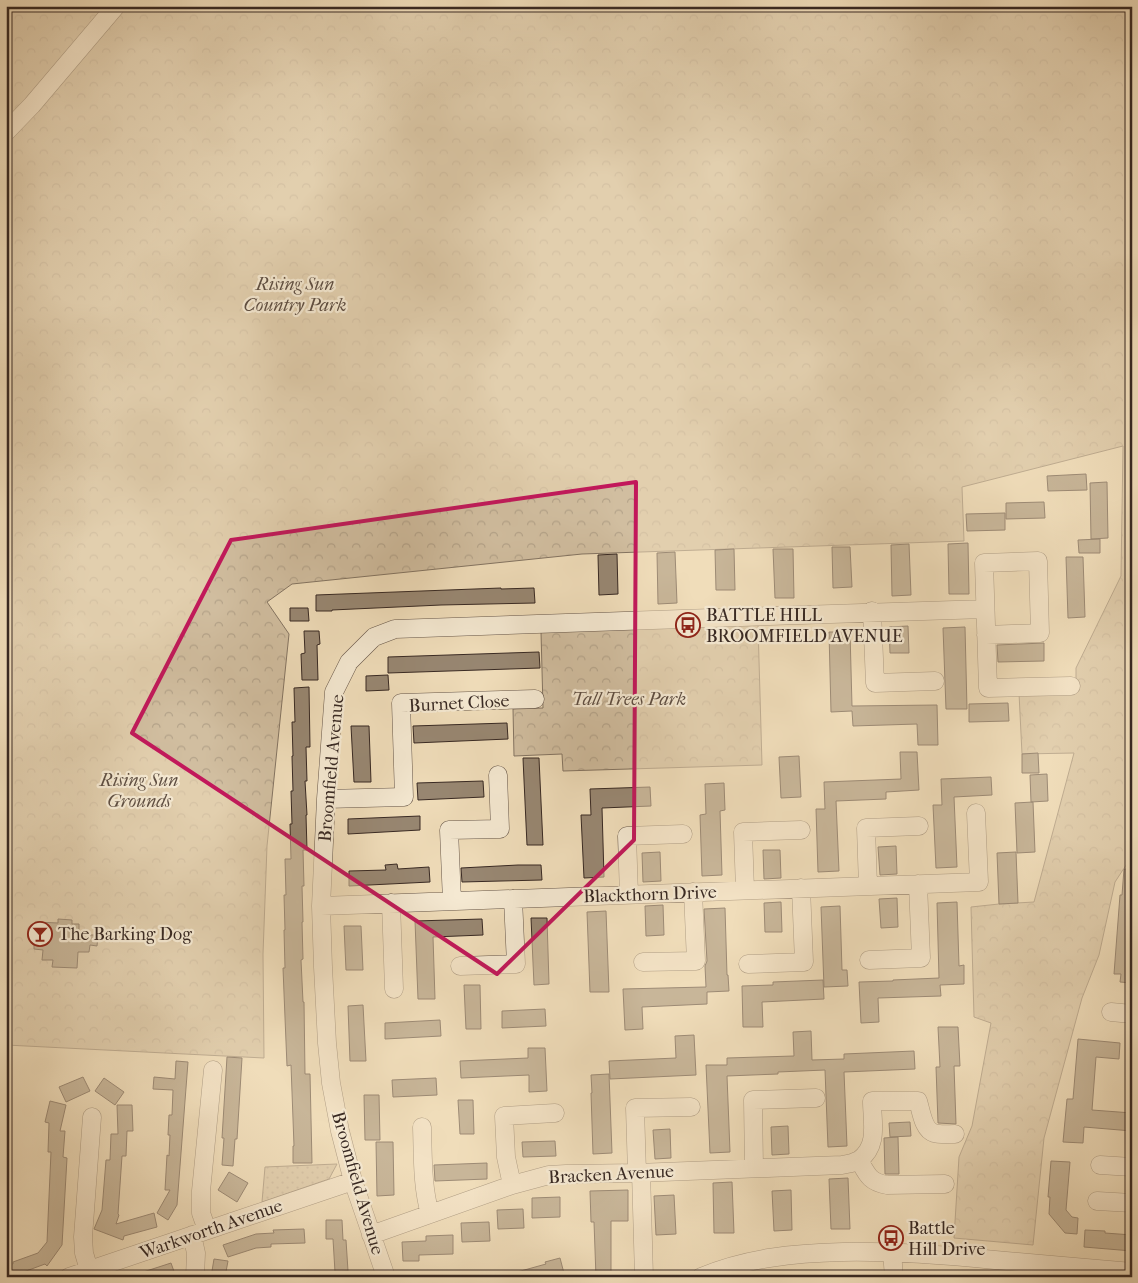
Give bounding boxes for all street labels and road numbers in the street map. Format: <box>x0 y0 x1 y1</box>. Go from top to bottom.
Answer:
street label: Burnet Close <box>408 690 510 717</box>
street label: Broomfield Avenue <box>315 693 348 843</box>
street label: Blackthorn Drive <box>583 882 717 907</box>
street label: Broomfield Avenue <box>327 1109 388 1257</box>
street label: Bracken Avenue <box>548 1161 675 1188</box>
street label: Warkworth Avenue <box>136 1195 285 1264</box>

